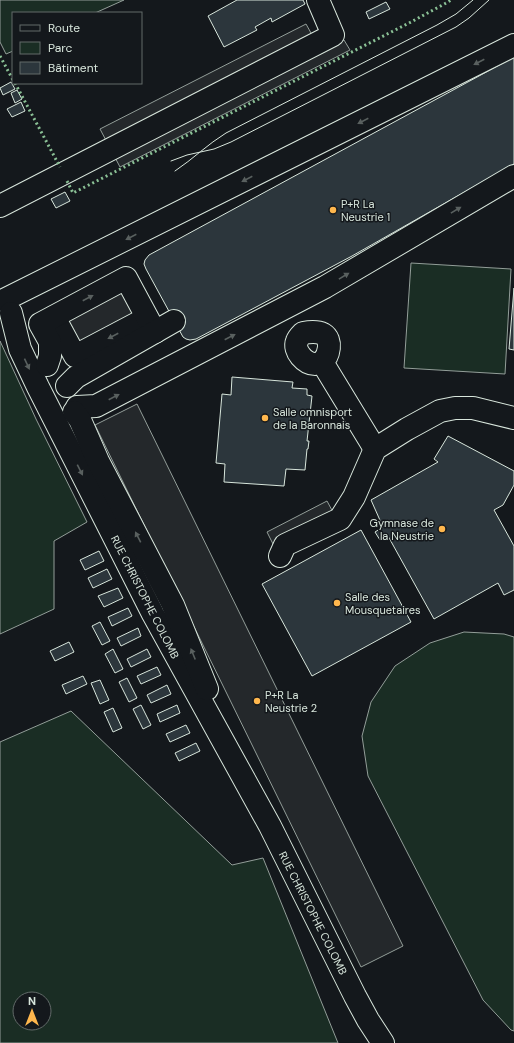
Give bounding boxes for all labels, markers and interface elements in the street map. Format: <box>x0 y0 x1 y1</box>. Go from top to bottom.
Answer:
legend <box>12 12 142 84</box>
text: Route <box>48 20 80 36</box>
text: Parc <box>48 40 72 56</box>
one-way arrow <box>473 59 485 65</box>
text: Bâtiment <box>48 60 99 76</box>
one-way arrow <box>357 117 369 124</box>
one-way arrow <box>241 176 253 182</box>
place label: P+R La Neustrie 1 <box>341 197 390 224</box>
marker: P+R La Neustrie 1 <box>328 205 338 215</box>
one-way arrow <box>450 206 462 213</box>
one-way arrow <box>125 234 136 240</box>
one-way arrow <box>339 272 349 280</box>
one-way arrow <box>83 295 94 302</box>
one-way arrow <box>107 333 119 340</box>
one-way arrow <box>224 334 235 340</box>
one-way arrow <box>24 358 30 369</box>
one-way arrow <box>108 394 120 400</box>
place label: Salle omnisport de la Baronnais <box>273 405 352 432</box>
marker: Salle omnisport de la Baronnais <box>260 413 270 423</box>
one-way arrow <box>77 464 83 476</box>
place label: Gymnase de la Neustrie <box>370 516 434 543</box>
marker: Gymnase de la Neustrie <box>437 524 447 534</box>
one-way arrow <box>135 531 141 542</box>
street label: RUE CHRISTOPHE COLOMB <box>108 533 182 661</box>
place label: Salle des Mousquetaires <box>345 590 420 617</box>
marker: Salle des Mousquetaires <box>332 598 342 608</box>
one-way arrow <box>190 648 196 660</box>
place label: P+R La Neustrie 2 <box>265 688 317 715</box>
marker: P+R La Neustrie 2 <box>252 696 262 706</box>
street label: RUE CHRISTOPHE COLOMB <box>276 849 350 977</box>
north arrow <box>12 991 52 1031</box>
text: N <box>28 994 36 1008</box>

